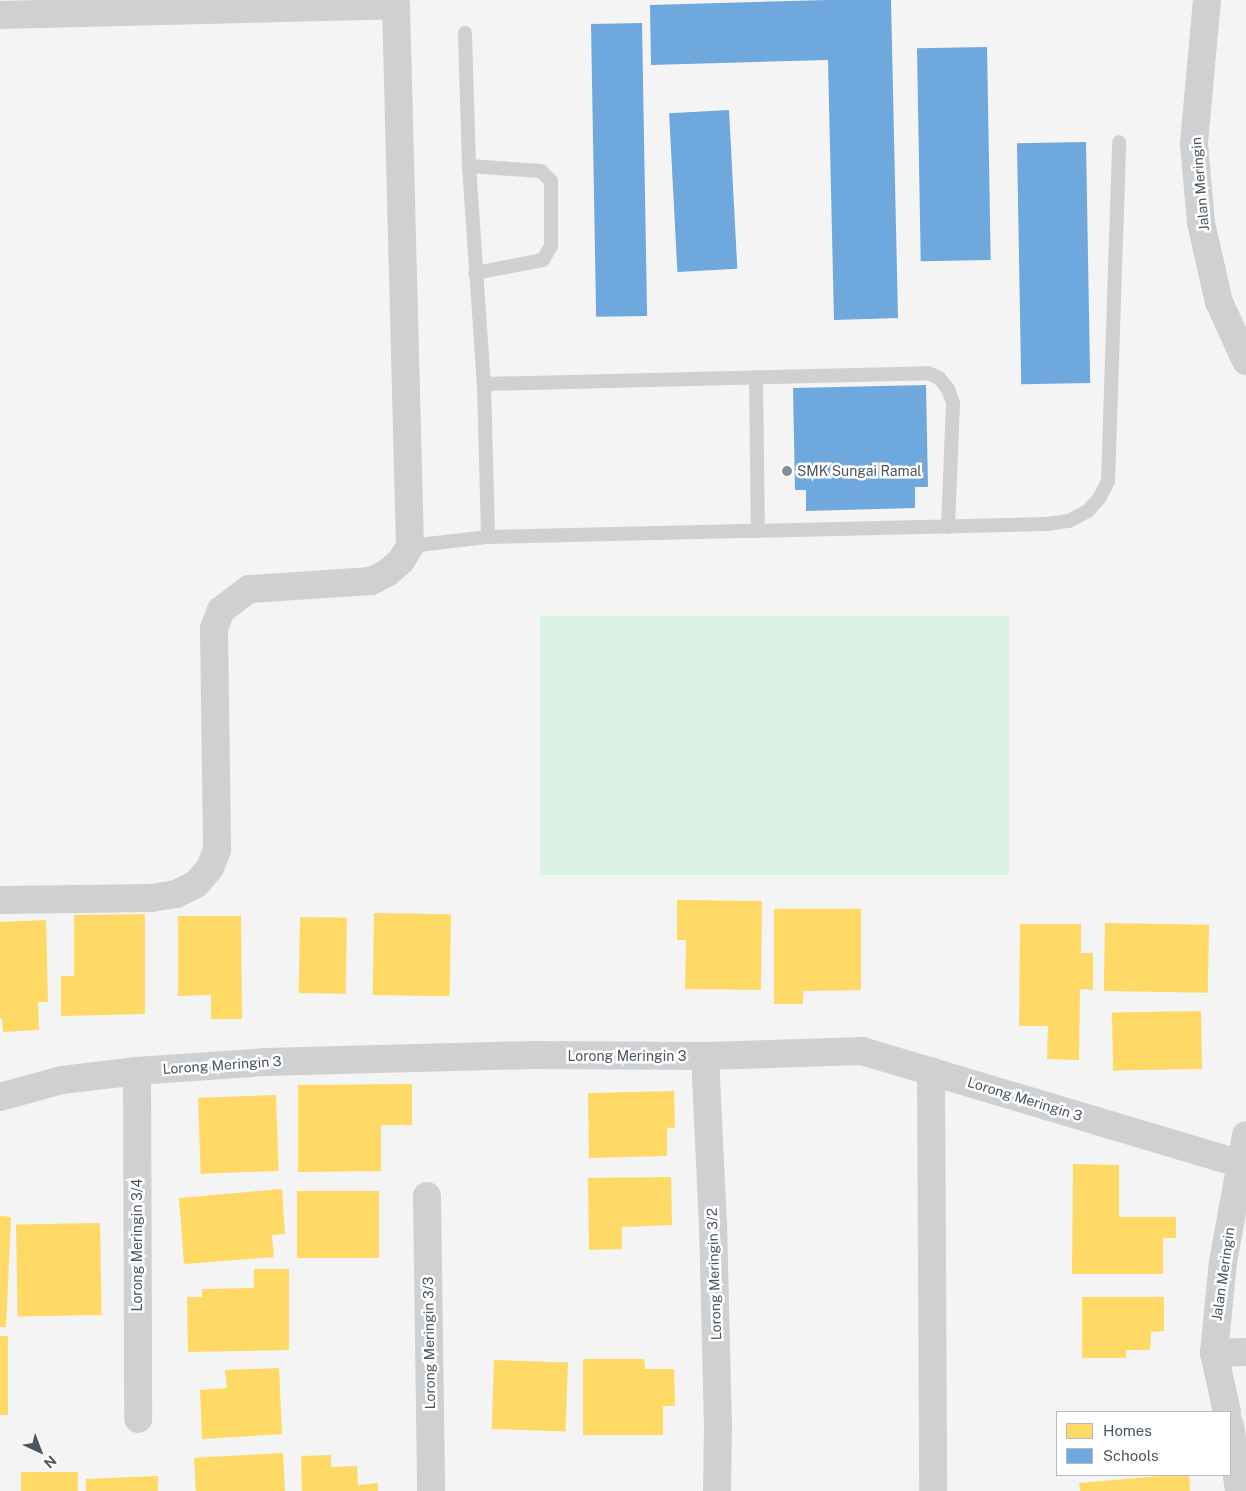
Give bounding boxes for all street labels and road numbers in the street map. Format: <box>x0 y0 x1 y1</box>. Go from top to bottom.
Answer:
street label: Jalan Meringin <box>1188 136 1212 232</box>
street label: Lorong Meringin 3 <box>567 1048 687 1064</box>
street label: Lorong Meringin 3 <box>162 1052 282 1078</box>
street label: Lorong Meringin 3 <box>966 1074 1084 1124</box>
street label: Lorong Meringin 3/4 <box>129 1179 145 1311</box>
street label: Lorong Meringin 3/2 <box>703 1208 725 1340</box>
street label: Jalan Meringin <box>1208 1226 1238 1322</box>
street label: Lorong Meringin 3/3 <box>419 1276 439 1410</box>

